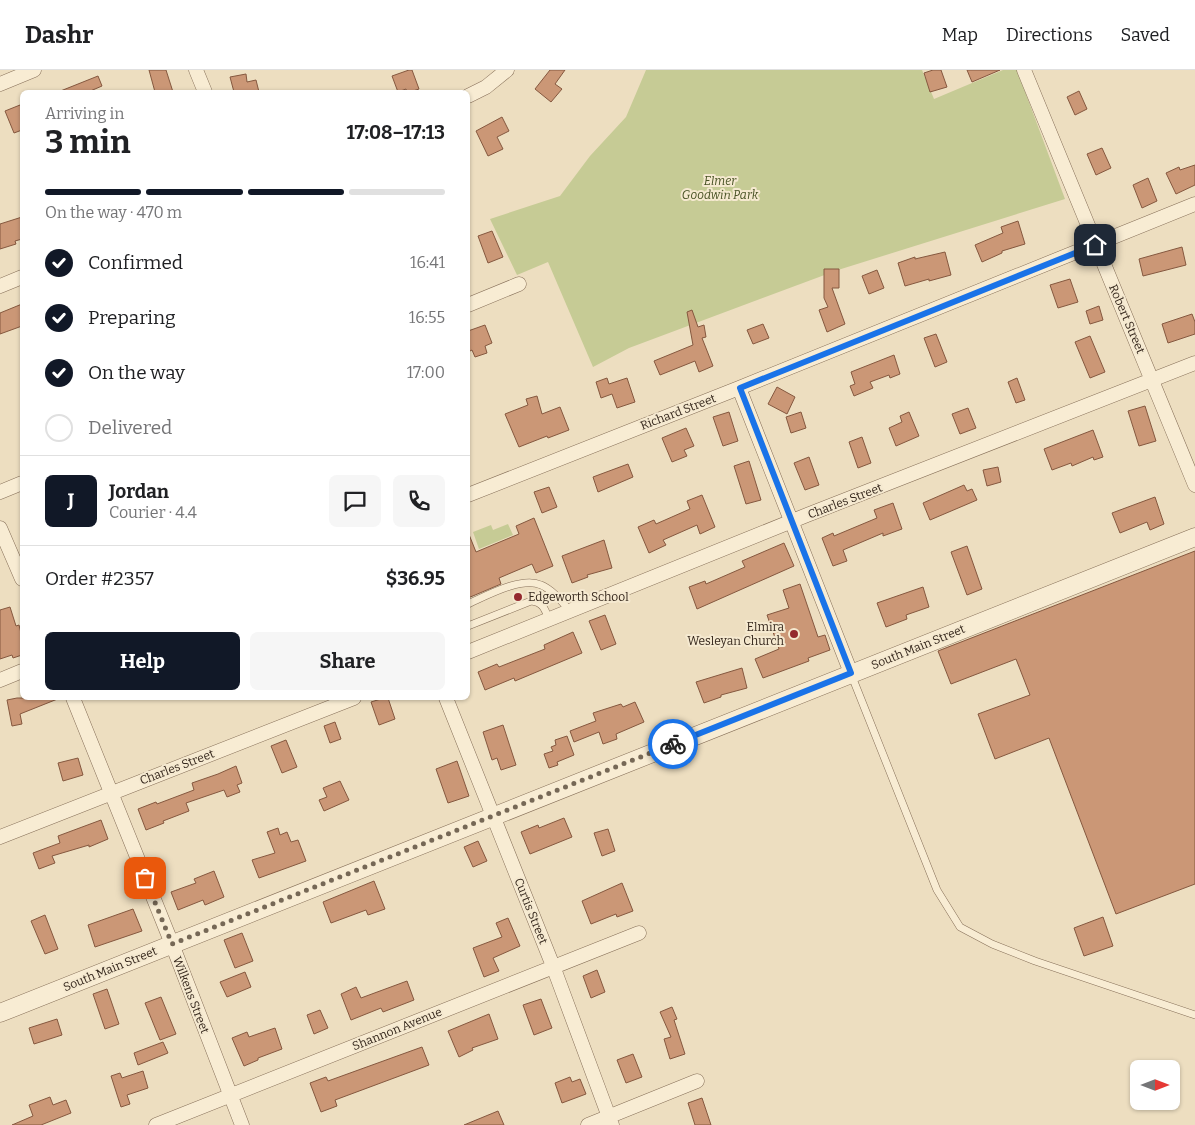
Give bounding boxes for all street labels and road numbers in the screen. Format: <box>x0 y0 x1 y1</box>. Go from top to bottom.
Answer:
street label: Robert Street <box>1106 282 1148 356</box>
street label: Richard Street <box>638 391 718 433</box>
street label: Charles Street <box>806 480 885 522</box>
street label: South Main Street <box>869 622 968 672</box>
street label: Charles Street <box>138 746 217 788</box>
street label: Curtis Street <box>511 876 551 947</box>
street label: South Main Street <box>61 944 160 994</box>
street label: Wilkens Street <box>170 955 212 1036</box>
street label: Shannon Avenue <box>350 1005 444 1053</box>

